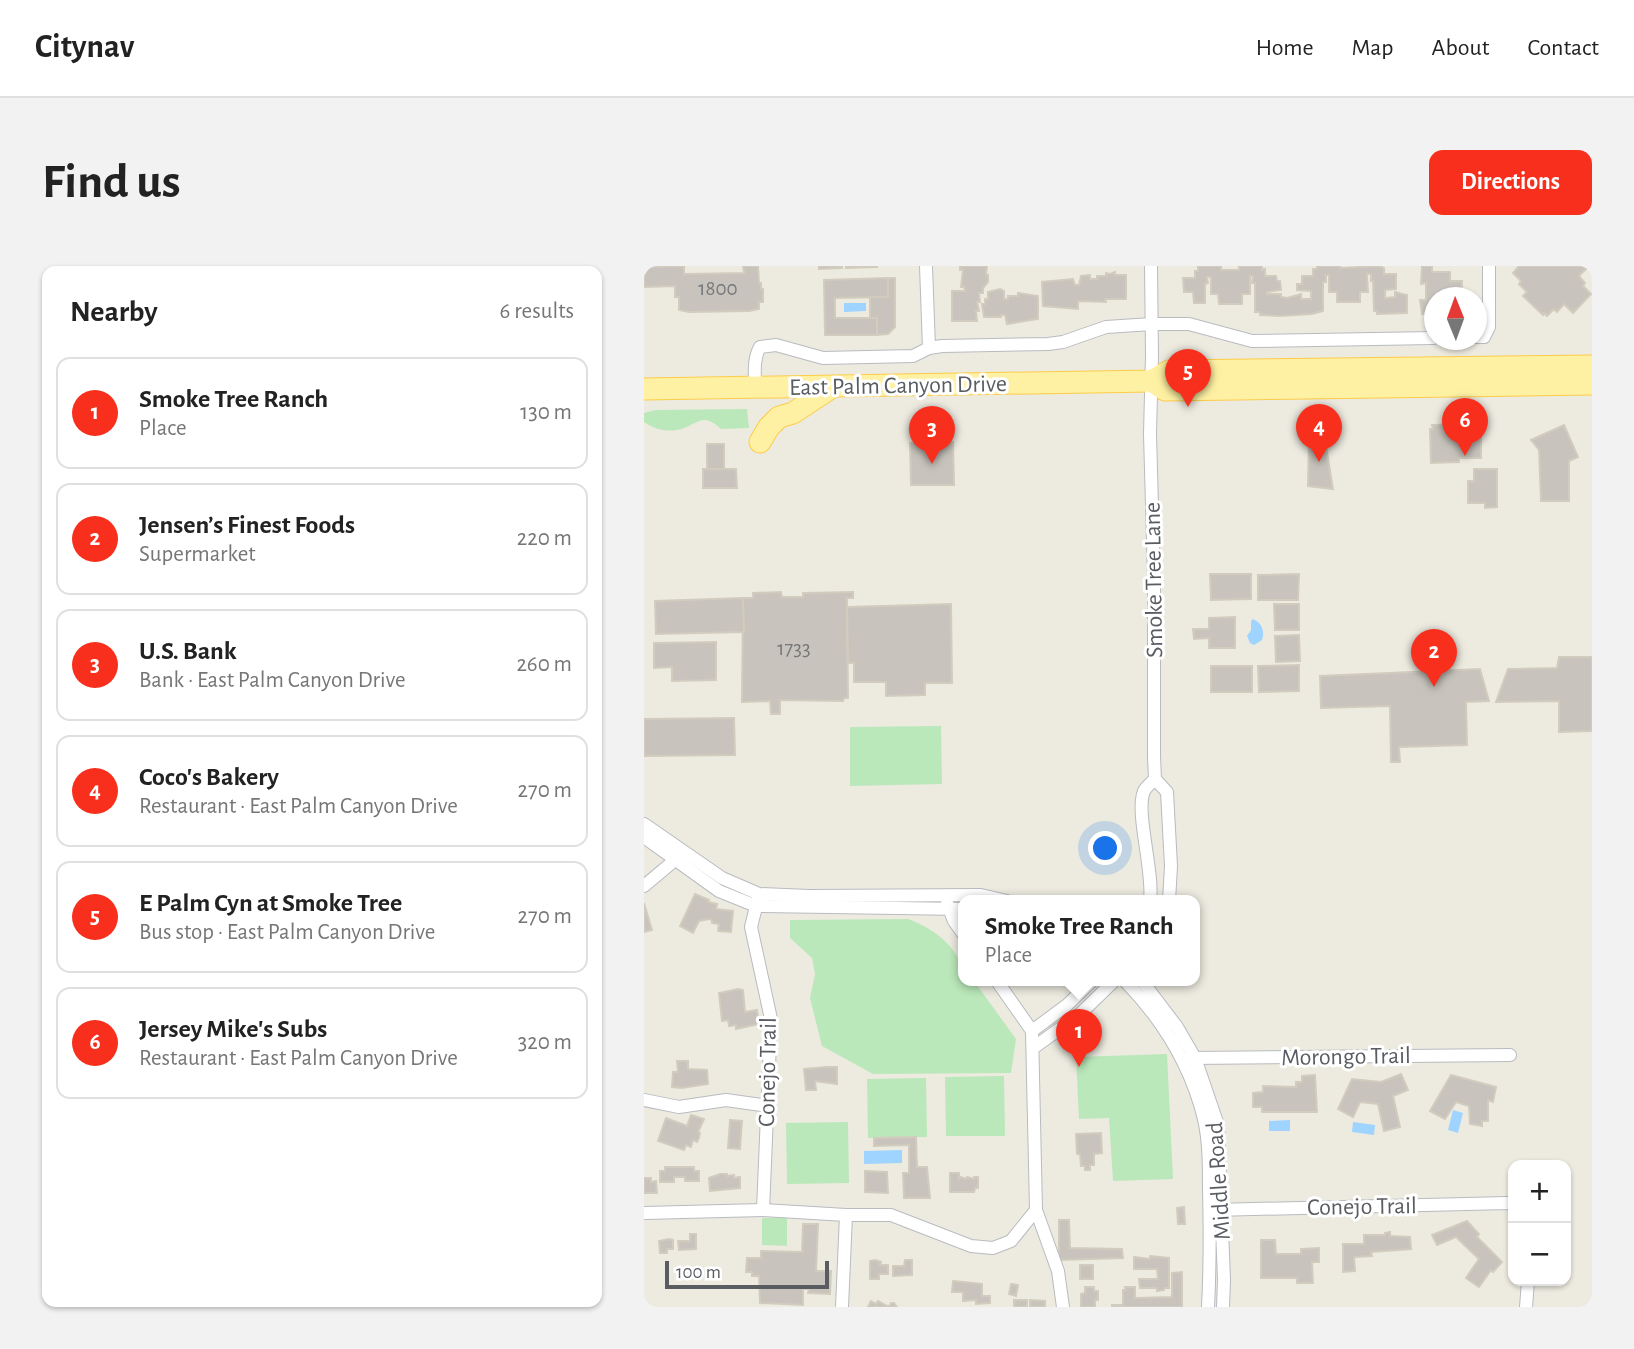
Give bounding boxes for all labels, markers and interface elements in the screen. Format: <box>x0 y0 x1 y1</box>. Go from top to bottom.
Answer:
text: Citynav <box>35 31 134 64</box>
text: Home <box>1256 36 1314 60</box>
text: Map <box>1352 36 1394 60</box>
text: About <box>1432 36 1489 60</box>
text: Contact <box>1527 36 1599 60</box>
button: Directions <box>1429 150 1592 215</box>
text: Find us <box>42 158 181 207</box>
house number: 1800 <box>698 278 738 299</box>
north arrow <box>1424 287 1487 350</box>
text: Nearby <box>70 297 158 327</box>
text: 6 results <box>500 300 574 323</box>
pin: 5 <box>1165 349 1211 407</box>
street label: East Palm Canyon Drive <box>789 372 1007 400</box>
text: Smoke Tree Ranch <box>139 386 328 412</box>
pin: 6 <box>1442 398 1488 456</box>
text: 1 <box>91 401 99 424</box>
text: 130 m <box>520 401 572 424</box>
pin: 4 <box>1296 404 1342 462</box>
pin: 3 <box>909 406 955 464</box>
text: Place <box>139 417 187 440</box>
street label: Smoke Tree Lane <box>1141 502 1167 658</box>
text: Jensen’s Finest Foods <box>139 512 355 538</box>
text: 2 <box>90 527 100 550</box>
text: 220 m <box>517 527 572 550</box>
text: Supermarket <box>139 543 256 566</box>
pin: 2 <box>1411 629 1457 687</box>
text: U.S. Bank <box>139 638 237 664</box>
house number: 1733 <box>777 638 811 659</box>
text: 3 <box>90 653 100 676</box>
text: 260 m <box>516 653 572 676</box>
text: Bank · East Palm Canyon Drive <box>139 669 406 692</box>
text: Coco's Bakery <box>139 764 279 790</box>
text: 4 <box>89 779 101 802</box>
text: 270 m <box>518 779 572 802</box>
text: Restaurant · East Palm Canyon Drive <box>139 795 458 818</box>
your location <box>1088 831 1122 865</box>
text: E Palm Cyn at Smoke Tree <box>139 890 402 916</box>
popup <box>958 895 1200 986</box>
text: 5 <box>90 905 100 928</box>
text: 270 m <box>518 905 572 928</box>
text: Smoke Tree Ranch <box>984 913 1174 939</box>
text: Bus stop · East Palm Canyon Drive <box>139 921 435 944</box>
text: Place <box>984 944 1032 967</box>
pin: 1 <box>1056 1009 1102 1067</box>
text: Jersey Mike's Subs <box>139 1016 327 1042</box>
street label: Conejo Trail <box>755 1017 781 1127</box>
text: 6 <box>89 1031 101 1054</box>
text: 320 m <box>518 1031 572 1054</box>
street label: Morongo Trail <box>1281 1044 1411 1070</box>
text: Restaurant · East Palm Canyon Drive <box>139 1047 458 1070</box>
street label: Middle Road <box>1203 1121 1235 1241</box>
map controls <box>1508 1160 1571 1286</box>
button: + <box>1508 1160 1571 1223</box>
street label: Conejo Trail <box>1307 1194 1417 1220</box>
button: − <box>1508 1223 1571 1286</box>
scale bar <box>665 1258 830 1290</box>
text: 100 m <box>676 1263 721 1282</box>

